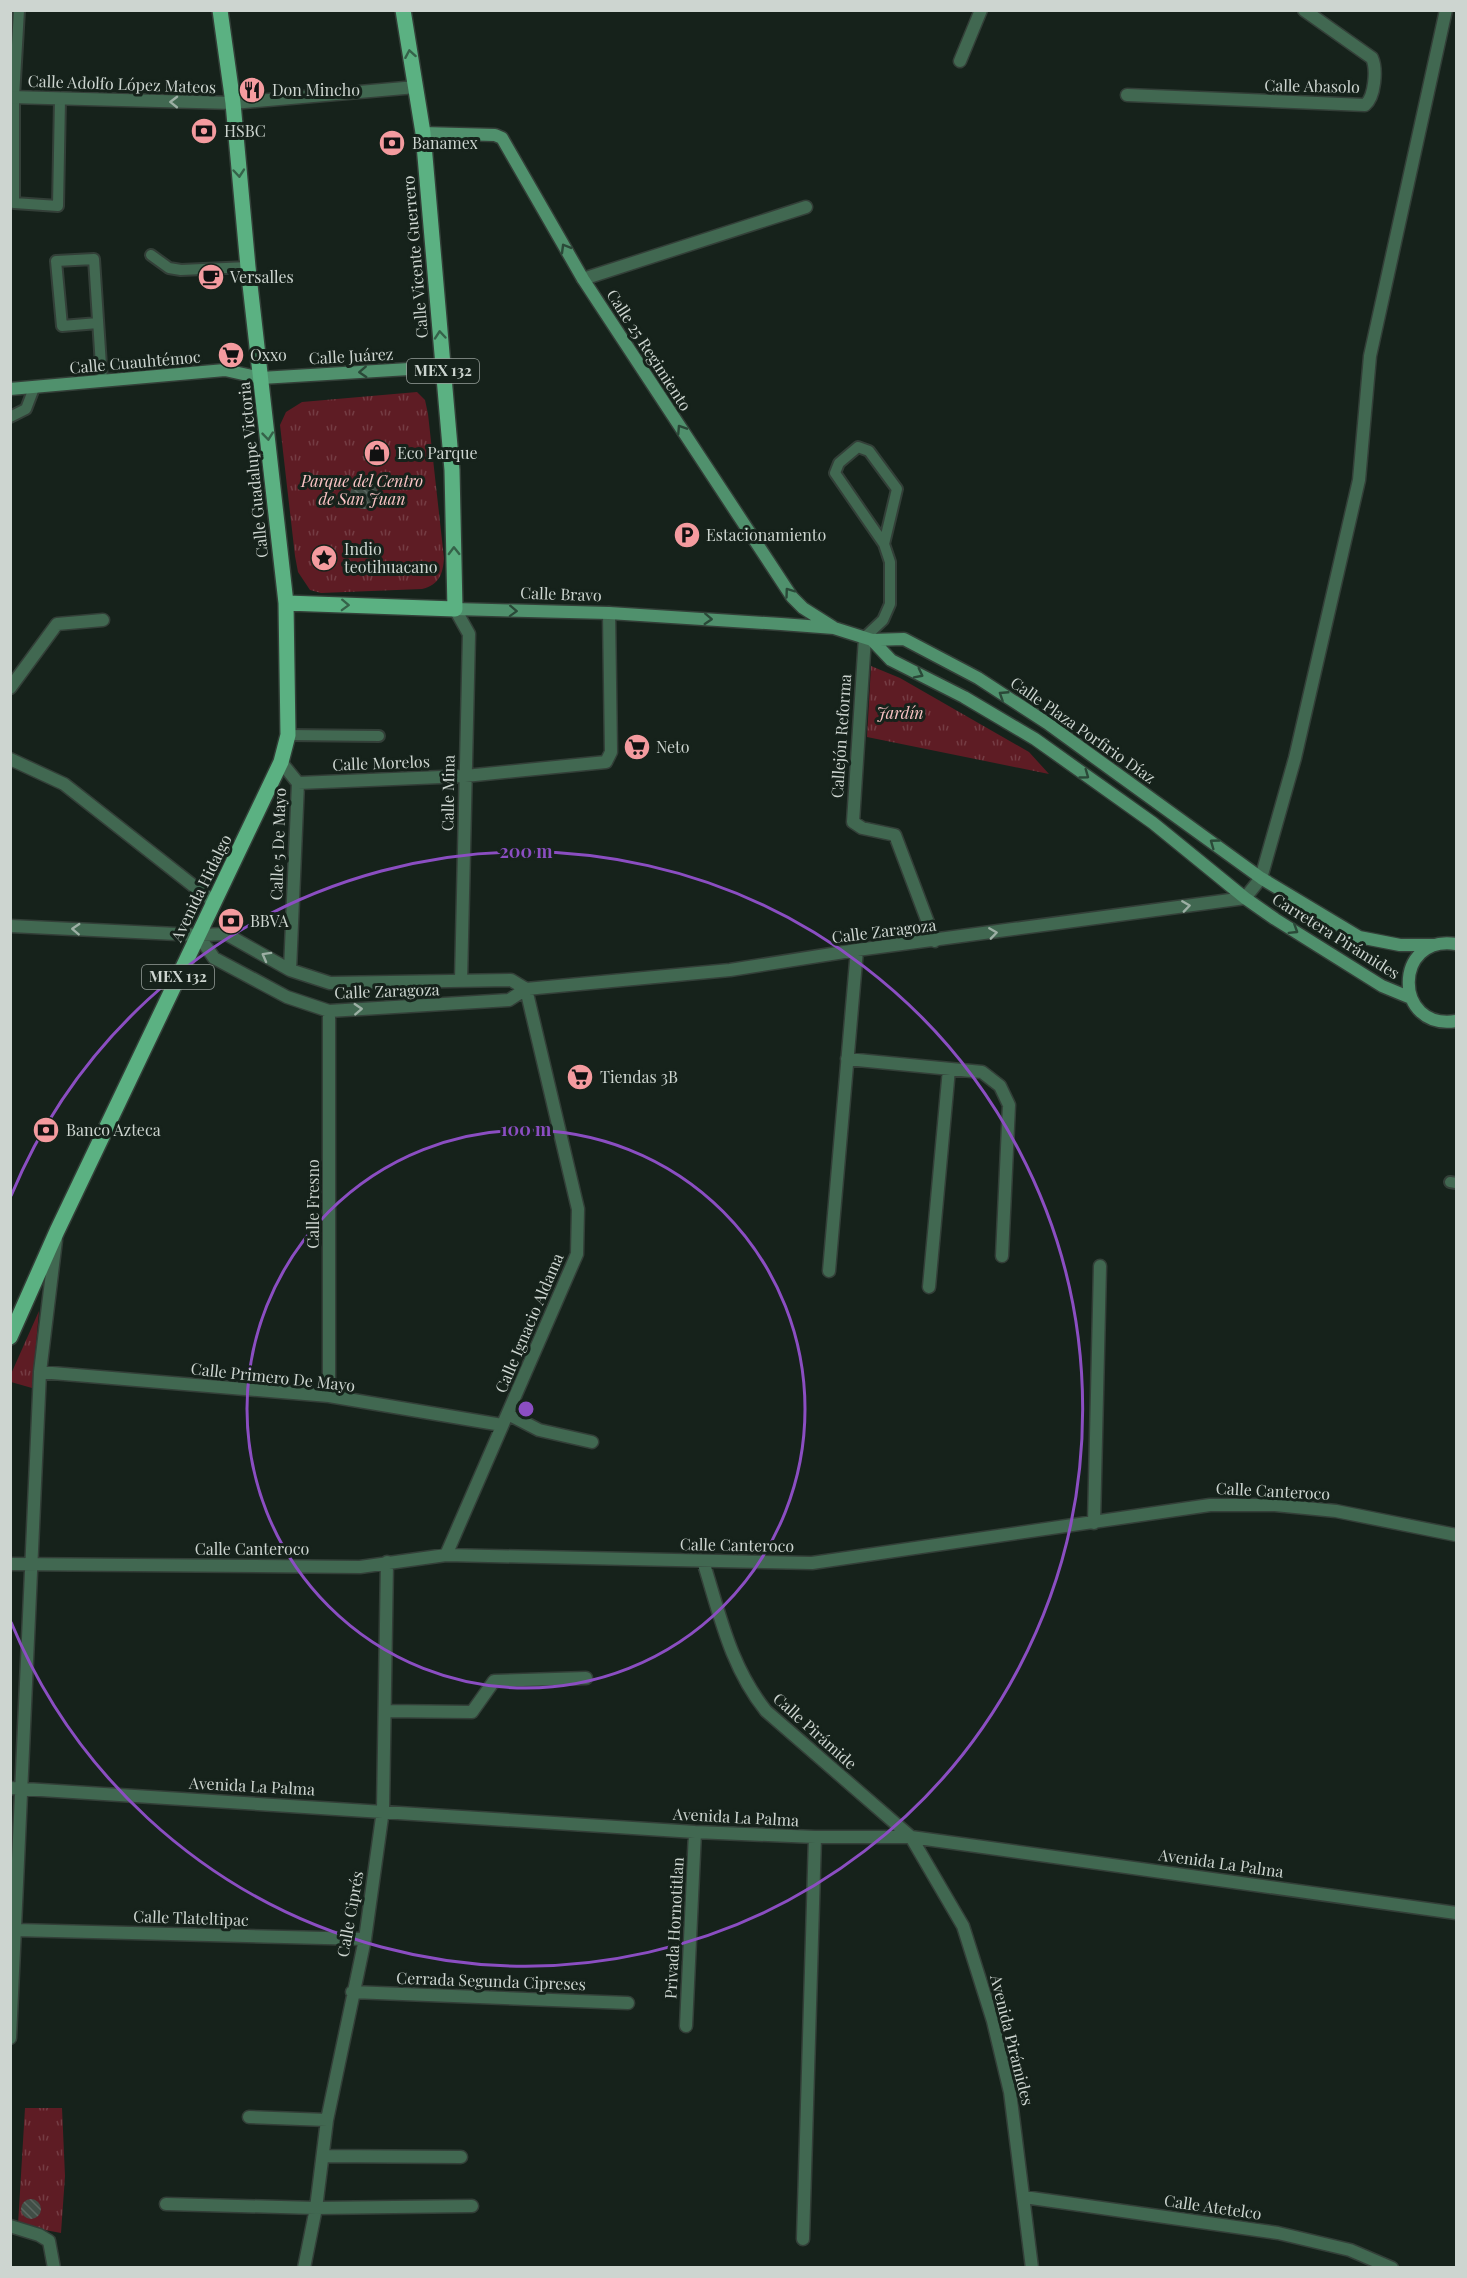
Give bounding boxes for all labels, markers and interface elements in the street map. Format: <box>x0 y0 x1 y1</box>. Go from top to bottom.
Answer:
one-way arrow <box>404 49 417 59</box>
street label: Calle Adolfo López Mateos <box>27 70 217 97</box>
street label: Calle Abasolo <box>1264 74 1360 97</box>
restaurant icon: Don Mincho <box>237 75 267 105</box>
place label: Don Mincho <box>272 79 360 100</box>
one-way arrow <box>170 96 179 108</box>
bank icon: HSBC <box>189 116 219 146</box>
place label: HSBC <box>224 120 266 141</box>
bank icon: Banamex <box>377 128 407 158</box>
place label: Banamex <box>412 132 479 153</box>
one-way arrow <box>232 168 245 177</box>
street label: Calle Vicente Guerrero <box>397 175 432 339</box>
one-way arrow <box>561 243 572 254</box>
cafe icon: Versalles <box>196 262 226 292</box>
place label: Versalles <box>229 266 294 287</box>
street label: Calle 25 Regimiento <box>602 285 697 415</box>
one-way arrow <box>434 331 447 340</box>
supermarket icon: Oxxo <box>216 340 246 370</box>
street label: Calle Juárez <box>308 343 394 368</box>
place label: Oxxo <box>250 344 287 365</box>
street label: Calle Cuauhtémoc <box>69 345 202 378</box>
road number: MEX 132 <box>407 359 479 383</box>
one-way arrow <box>358 365 367 378</box>
street label: Calle Guadalupe Victoria <box>233 381 272 559</box>
one-way arrow <box>678 425 689 436</box>
one-way arrow <box>261 431 273 440</box>
shop icon: Eco Parque <box>362 438 392 468</box>
place label: Eco Parque <box>397 442 478 463</box>
park label: Parque del Centro de San Juan <box>300 470 423 509</box>
parking icon: Estacionamiento <box>672 520 702 550</box>
place label: Estacionamiento <box>706 524 826 545</box>
place label: Indio teotihuacano <box>344 538 438 577</box>
place icon: Indio teotihuacano <box>309 543 339 573</box>
one-way arrow <box>448 546 460 555</box>
street label: Calle Bravo <box>520 582 602 605</box>
one-way arrow <box>785 587 796 598</box>
one-way arrow <box>340 599 349 611</box>
one-way arrow <box>509 604 518 617</box>
one-way arrow <box>704 613 713 626</box>
one-way arrow <box>913 667 923 678</box>
street label: Calle Plaza Porfirio Díaz <box>1007 672 1160 788</box>
street label: Callejón Reforma <box>826 673 855 799</box>
one-way arrow <box>999 690 1009 702</box>
park label: Jardín <box>876 702 924 723</box>
supermarket icon: Neto <box>622 732 652 762</box>
place label: Neto <box>656 736 690 757</box>
street label: Calle Morelos <box>332 750 430 775</box>
street label: Calle Mina <box>436 755 459 831</box>
one-way arrow <box>1079 768 1090 779</box>
street label: Calle 5 De Mayo <box>265 787 290 901</box>
street label: Avenida Hidalgo <box>165 830 236 946</box>
text: 200 m <box>499 839 553 863</box>
one-way arrow <box>1210 839 1221 850</box>
street label: Carretera Pirámides <box>1269 888 1404 983</box>
one-way arrow <box>1182 901 1191 913</box>
bank icon: BBVA <box>216 906 246 936</box>
place label: BBVA <box>250 910 290 931</box>
street label: Calle Zaragoza <box>830 914 937 947</box>
one-way arrow <box>72 923 81 936</box>
one-way arrow <box>1288 923 1298 935</box>
one-way arrow <box>989 927 998 939</box>
one-way arrow <box>261 952 272 963</box>
road number: MEX 132 <box>142 965 214 989</box>
street label: Calle Zaragoza <box>334 978 440 1003</box>
one-way arrow <box>354 1003 363 1016</box>
supermarket icon: Tiendas 3B <box>565 1062 595 1092</box>
place label: Tiendas 3B <box>600 1066 678 1087</box>
bank icon: Banco Azteca <box>31 1115 61 1145</box>
text: 100 m <box>501 1117 552 1141</box>
place label: Banco Azteca <box>66 1119 161 1140</box>
street label: Calle Fresno <box>302 1159 323 1249</box>
street label: Calle Ignacio Aldama <box>490 1250 568 1396</box>
street label: Calle Primero De Mayo <box>190 1357 356 1396</box>
centre of rings <box>516 1399 536 1419</box>
street label: Calle Canteroco <box>1215 1477 1331 1504</box>
street label: Calle Canteroco <box>680 1533 795 1556</box>
street label: Calle Canteroco <box>195 1538 309 1559</box>
street label: Calle Pirámide <box>769 1688 862 1774</box>
street label: Avenida La Palma <box>187 1772 316 1799</box>
street label: Avenida La Palma <box>671 1803 800 1830</box>
street label: Avenida La Palma <box>1156 1843 1285 1882</box>
street label: Privada Hornotitlan <box>659 1856 688 1999</box>
street label: Calle Ciprés <box>332 1869 367 1959</box>
street label: Calle Tlateltipac <box>133 1905 249 1930</box>
street label: Cerrada Segunda Cipreses <box>396 1967 586 1994</box>
street label: Avenida Pirámides <box>986 1971 1039 2107</box>
street label: Calle Atetelco <box>1163 2189 1263 2224</box>

